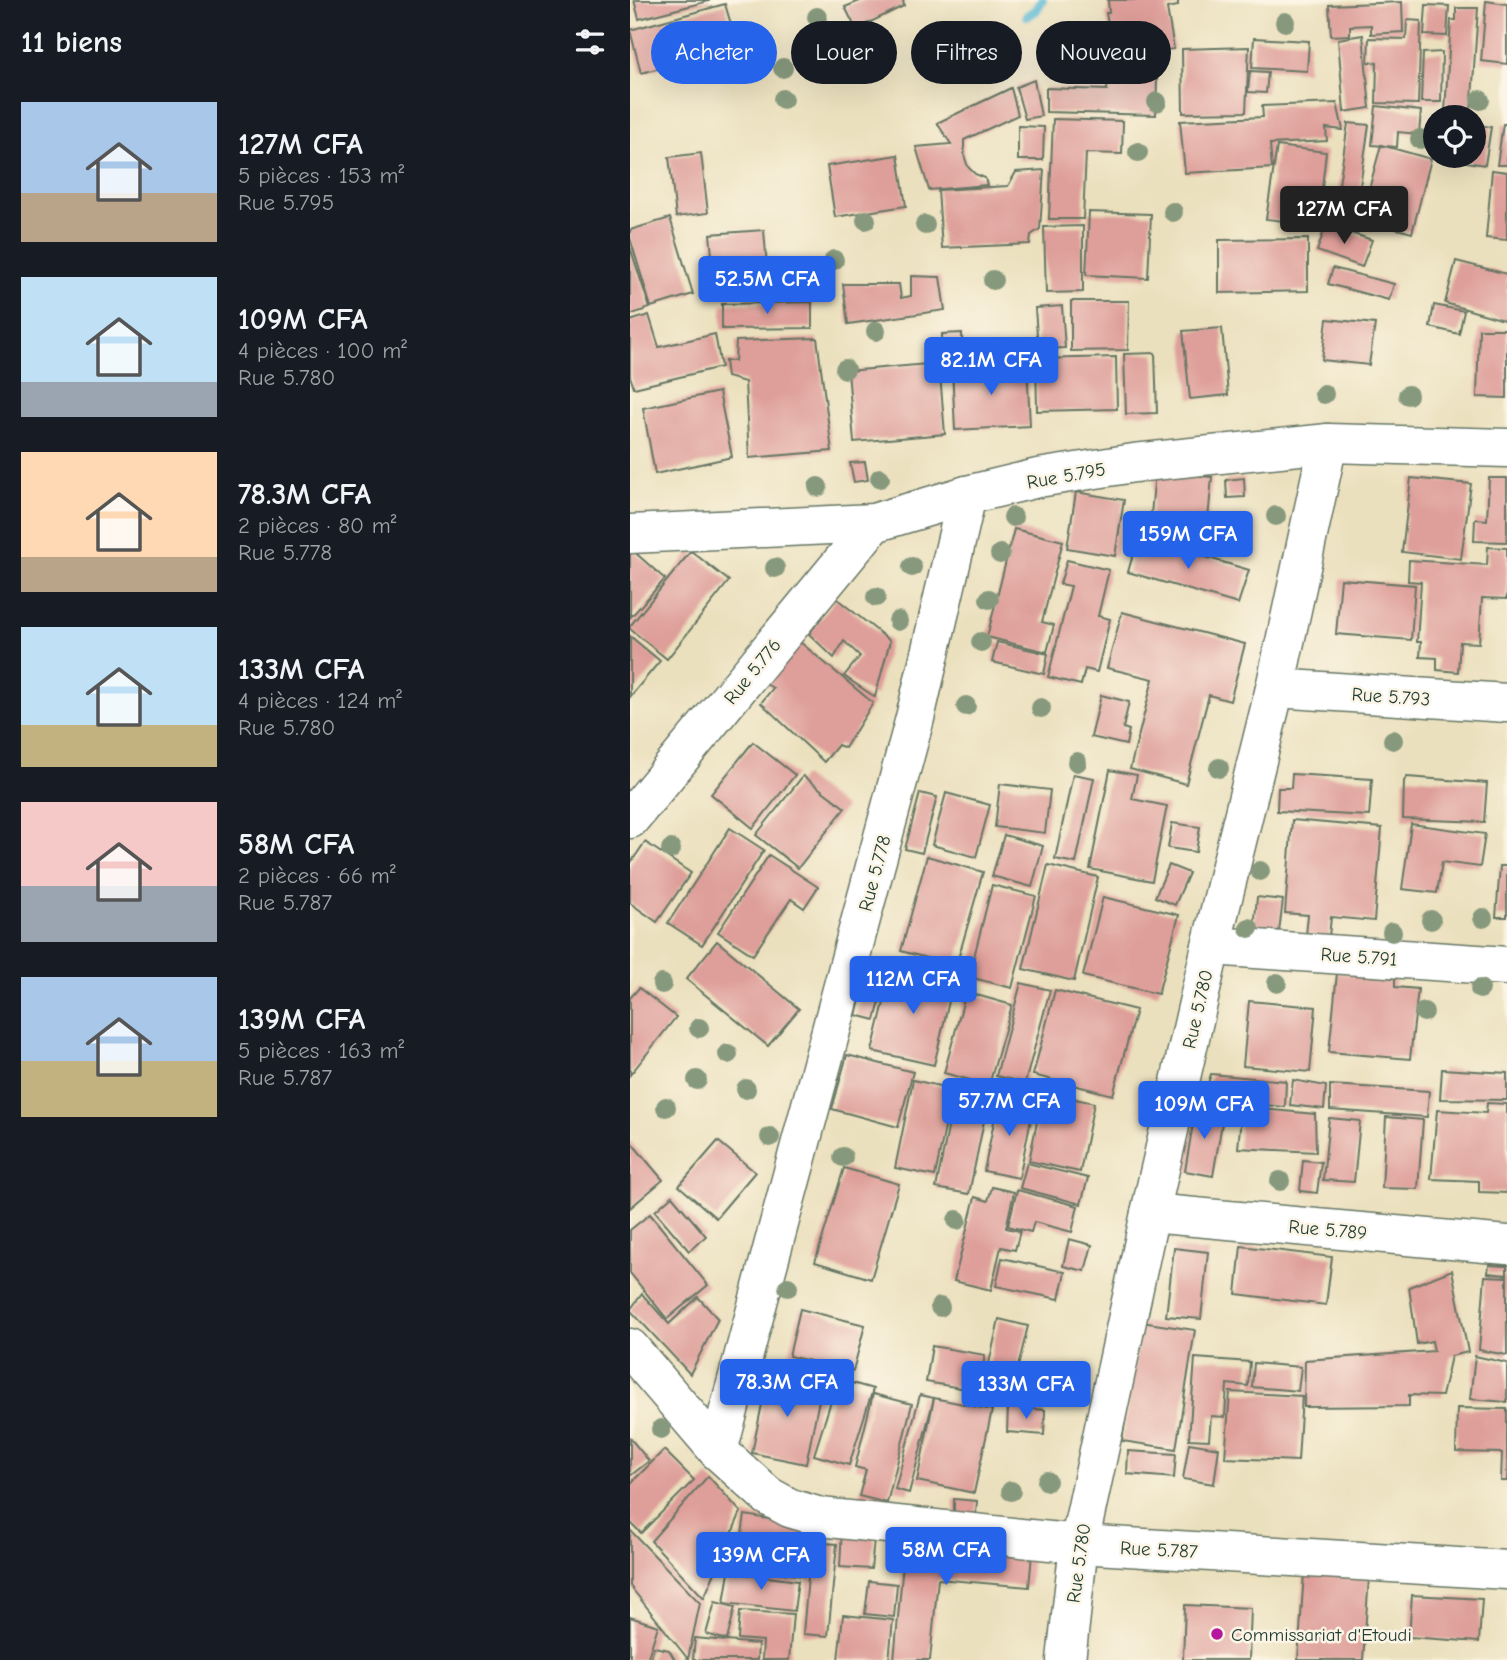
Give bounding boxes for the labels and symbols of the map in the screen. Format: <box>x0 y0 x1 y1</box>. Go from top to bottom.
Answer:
pin: 127M CFA <box>1272 187 1416 246</box>
pin: 52.5M CFA <box>687 256 847 316</box>
pin: 82.1M CFA <box>911 338 1071 397</box>
street label: Rue 5.795 <box>1025 458 1107 494</box>
pin: 159M CFA <box>1116 512 1260 571</box>
street label: Rue 5.776 <box>720 634 786 709</box>
street label: Rue 5.793 <box>1351 683 1431 711</box>
street label: Rue 5.778 <box>854 833 896 914</box>
street label: Rue 5.791 <box>1320 943 1398 971</box>
pin: 112M CFA <box>841 956 985 1016</box>
street label: Rue 5.780 <box>1178 968 1218 1051</box>
pin: 57.7M CFA <box>929 1078 1089 1138</box>
pin: 109M CFA <box>1132 1082 1276 1141</box>
street label: Rue 5.789 <box>1288 1216 1368 1244</box>
pin: 78.3M CFA <box>707 1360 867 1419</box>
pin: 133M CFA <box>954 1362 1098 1421</box>
street label: Rue 5.780 <box>1063 1522 1095 1604</box>
pin: 58M CFA <box>881 1528 1011 1587</box>
pin: 139M CFA <box>689 1532 833 1592</box>
street label: Rue 5.787 <box>1120 1537 1198 1563</box>
place label: Commissariat d'Etoudi <box>1231 1624 1412 1646</box>
marker: Commissariat d'Etoudi <box>1209 1626 1225 1642</box>

